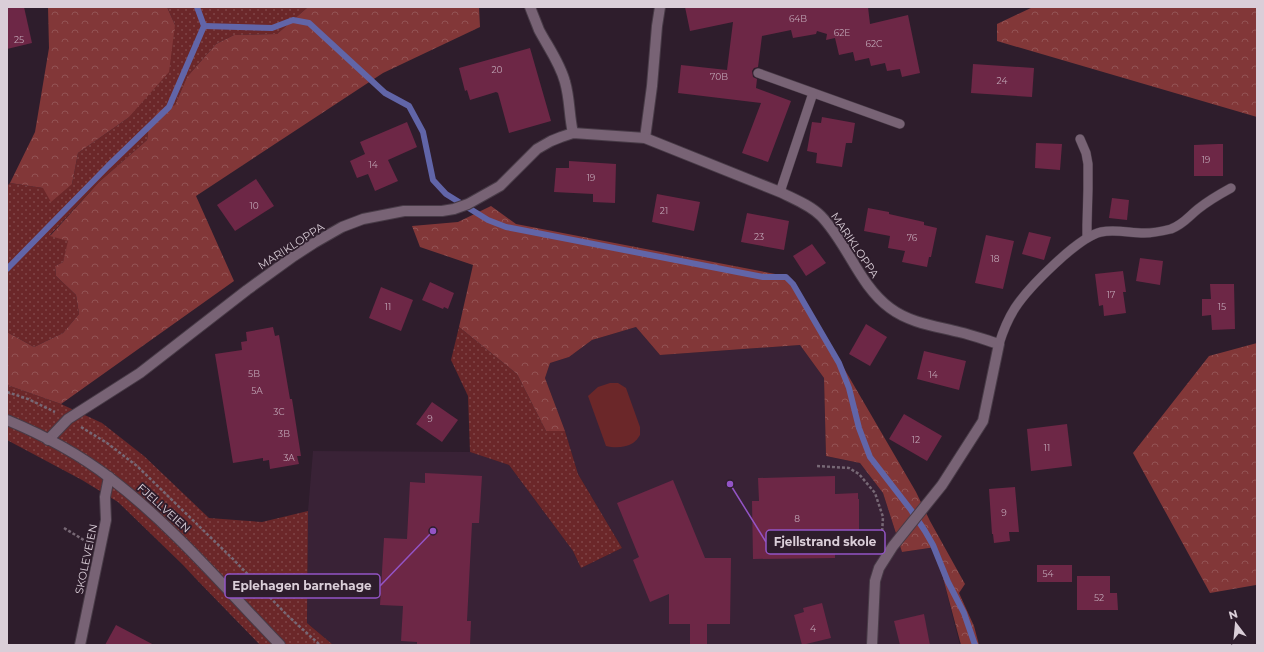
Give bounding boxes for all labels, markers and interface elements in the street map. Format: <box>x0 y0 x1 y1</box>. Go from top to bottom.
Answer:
house number: 64B <box>789 13 807 24</box>
house number: 62E <box>834 27 850 38</box>
house number: 25 <box>14 34 24 45</box>
house number: 62C <box>866 38 883 49</box>
house number: 20 <box>491 64 503 75</box>
house number: 70B <box>710 71 728 82</box>
house number: 24 <box>997 75 1007 86</box>
house number: 19 <box>1202 154 1211 165</box>
house number: 14 <box>368 159 378 170</box>
house number: 19 <box>587 172 596 183</box>
house number: 10 <box>249 200 259 211</box>
house number: 21 <box>660 205 668 216</box>
street label: MARIKLOPPA <box>828 210 882 281</box>
street label: MARIKLOPPA <box>255 219 327 273</box>
house number: 23 <box>754 231 764 242</box>
house number: 76 <box>907 232 918 243</box>
house number: 18 <box>991 253 1000 264</box>
house number: 17 <box>1107 289 1115 300</box>
house number: 11 <box>385 301 391 312</box>
house number: 15 <box>1218 301 1226 312</box>
house number: 5B <box>248 368 260 379</box>
house number: 14 <box>928 369 938 380</box>
house number: 5A <box>251 385 263 396</box>
house number: 3C <box>273 406 285 417</box>
house number: 9 <box>427 413 433 424</box>
house number: 3B <box>278 428 290 439</box>
house number: 12 <box>912 434 920 445</box>
house number: 11 <box>1044 442 1050 453</box>
house number: 3A <box>283 452 295 463</box>
street label: FJELLVEIEN <box>135 481 193 535</box>
house number: 9 <box>1001 507 1007 518</box>
house number: 8 <box>794 513 800 524</box>
street label: SKOLEVEIEN <box>72 523 100 595</box>
callout: Fjellstrand skole <box>766 530 885 554</box>
text: Fjellstrand skole <box>774 534 877 549</box>
house number: 54 <box>1042 568 1054 579</box>
callout: Eplehagen barnehage <box>225 574 380 598</box>
text: Eplehagen barnehage <box>232 578 372 593</box>
house number: 52 <box>1094 592 1104 603</box>
north arrow <box>1216 604 1256 644</box>
text: N <box>1227 606 1239 622</box>
house number: 4 <box>810 623 816 634</box>

